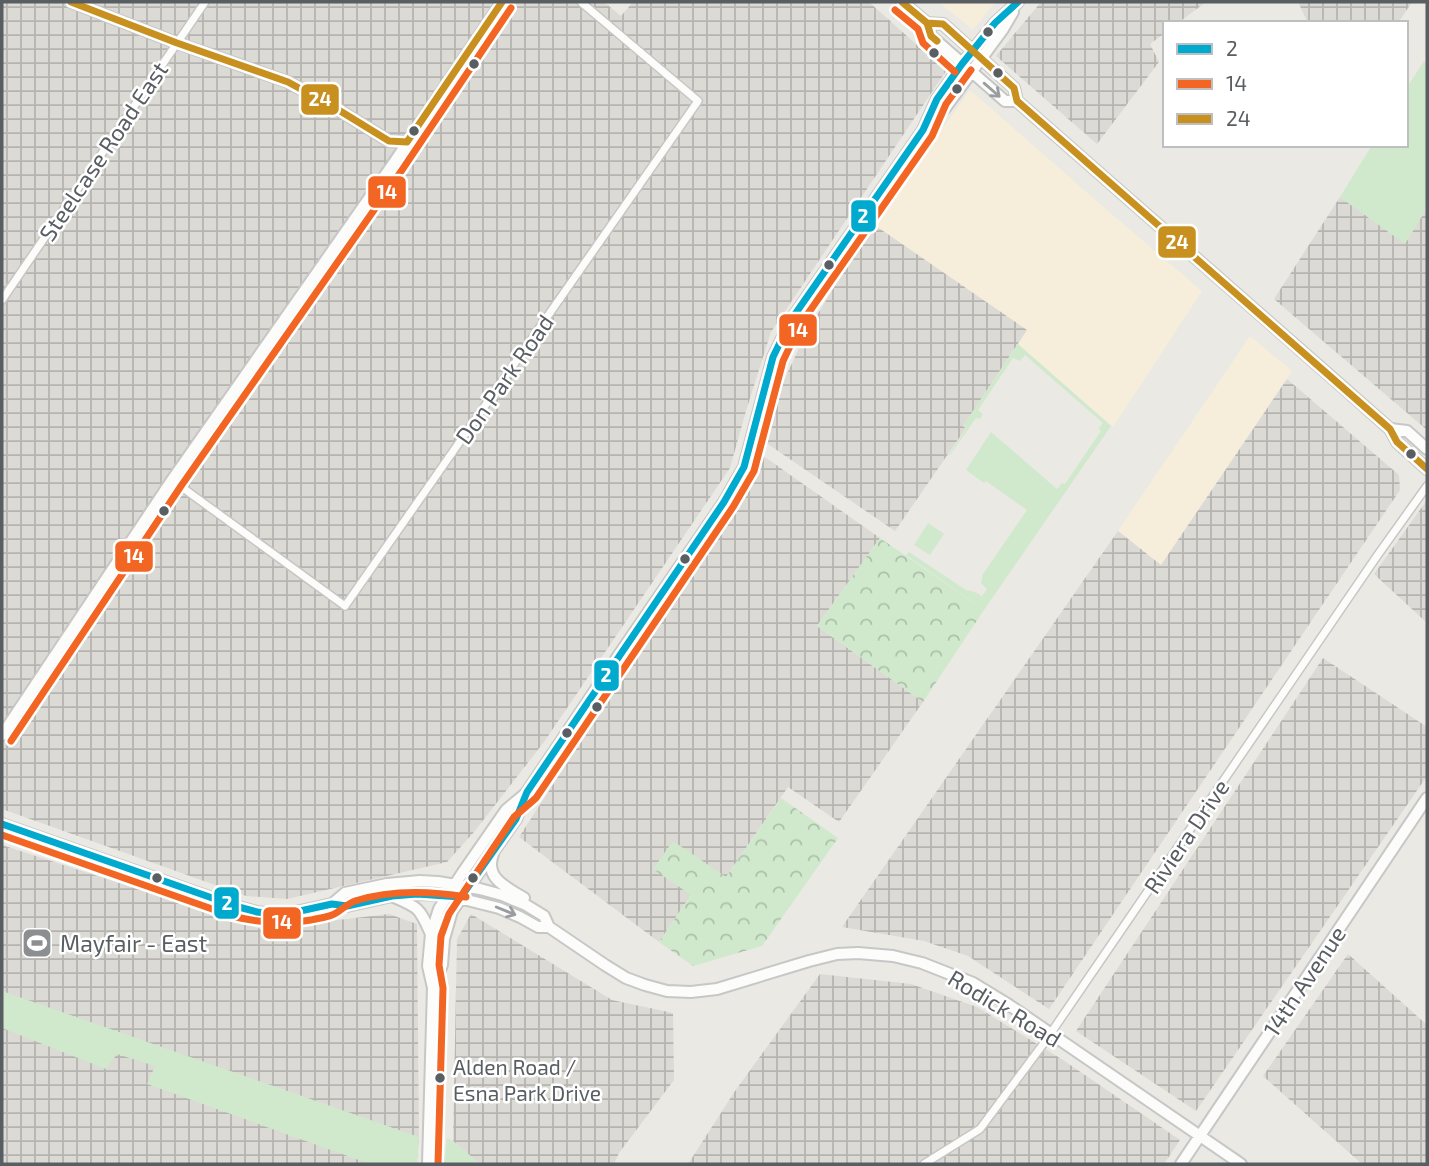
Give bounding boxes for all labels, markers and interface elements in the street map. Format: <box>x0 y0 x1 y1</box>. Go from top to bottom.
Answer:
legend <box>1163 21 1408 147</box>
unlabelled marker <box>981 25 995 39</box>
text: 2 <box>1226 35 1238 60</box>
unlabelled marker <box>927 46 941 60</box>
street label: Steelcase Road East <box>33 56 173 246</box>
unlabelled marker <box>467 57 481 71</box>
unlabelled marker <box>991 66 1005 80</box>
text: 14 <box>1226 70 1247 95</box>
unlabelled marker <box>950 82 964 96</box>
one-way arrow <box>983 82 1001 98</box>
line badge: 24 <box>300 83 340 116</box>
text: 24 <box>308 87 332 110</box>
text: 24 <box>1226 105 1251 130</box>
unlabelled marker <box>407 124 421 138</box>
line badge: 14 <box>367 175 407 209</box>
text: 14 <box>377 180 397 203</box>
line badge: 2 <box>850 199 877 233</box>
text: 2 <box>857 204 869 227</box>
line badge: 24 <box>1157 225 1197 259</box>
text: 24 <box>1165 230 1189 253</box>
unlabelled marker <box>822 258 836 272</box>
street label: Don Park Road <box>449 309 559 449</box>
line badge: 14 <box>778 313 818 347</box>
text: 14 <box>788 318 808 341</box>
unlabelled marker <box>1404 447 1418 461</box>
unlabelled marker <box>157 504 171 518</box>
line badge: 14 <box>114 540 154 573</box>
text: 14 <box>124 544 144 567</box>
unlabelled marker <box>678 552 692 566</box>
line badge: 2 <box>593 659 620 692</box>
text: 2 <box>600 663 612 686</box>
unlabelled marker <box>590 700 604 714</box>
unlabelled marker <box>560 726 574 740</box>
street label: Riviera Drive <box>1138 774 1234 898</box>
unlabelled marker <box>150 871 164 885</box>
unlabelled marker <box>466 871 480 885</box>
line badge: 2 <box>213 886 240 920</box>
text: 2 <box>221 891 233 914</box>
one-way arrow <box>495 905 516 918</box>
line badge: 14 <box>262 906 302 940</box>
text: 14 <box>272 910 292 933</box>
street label: 14th Avenue <box>1257 920 1351 1042</box>
sports icon: Mayfair - East <box>20 926 54 960</box>
place label: Mayfair - East <box>60 929 208 957</box>
street label: Rodick Road <box>943 963 1067 1053</box>
place label: Alden Road / Esna Park Drive <box>453 1054 601 1105</box>
marker: Alden Road / Esna Park Drive <box>433 1071 447 1085</box>

